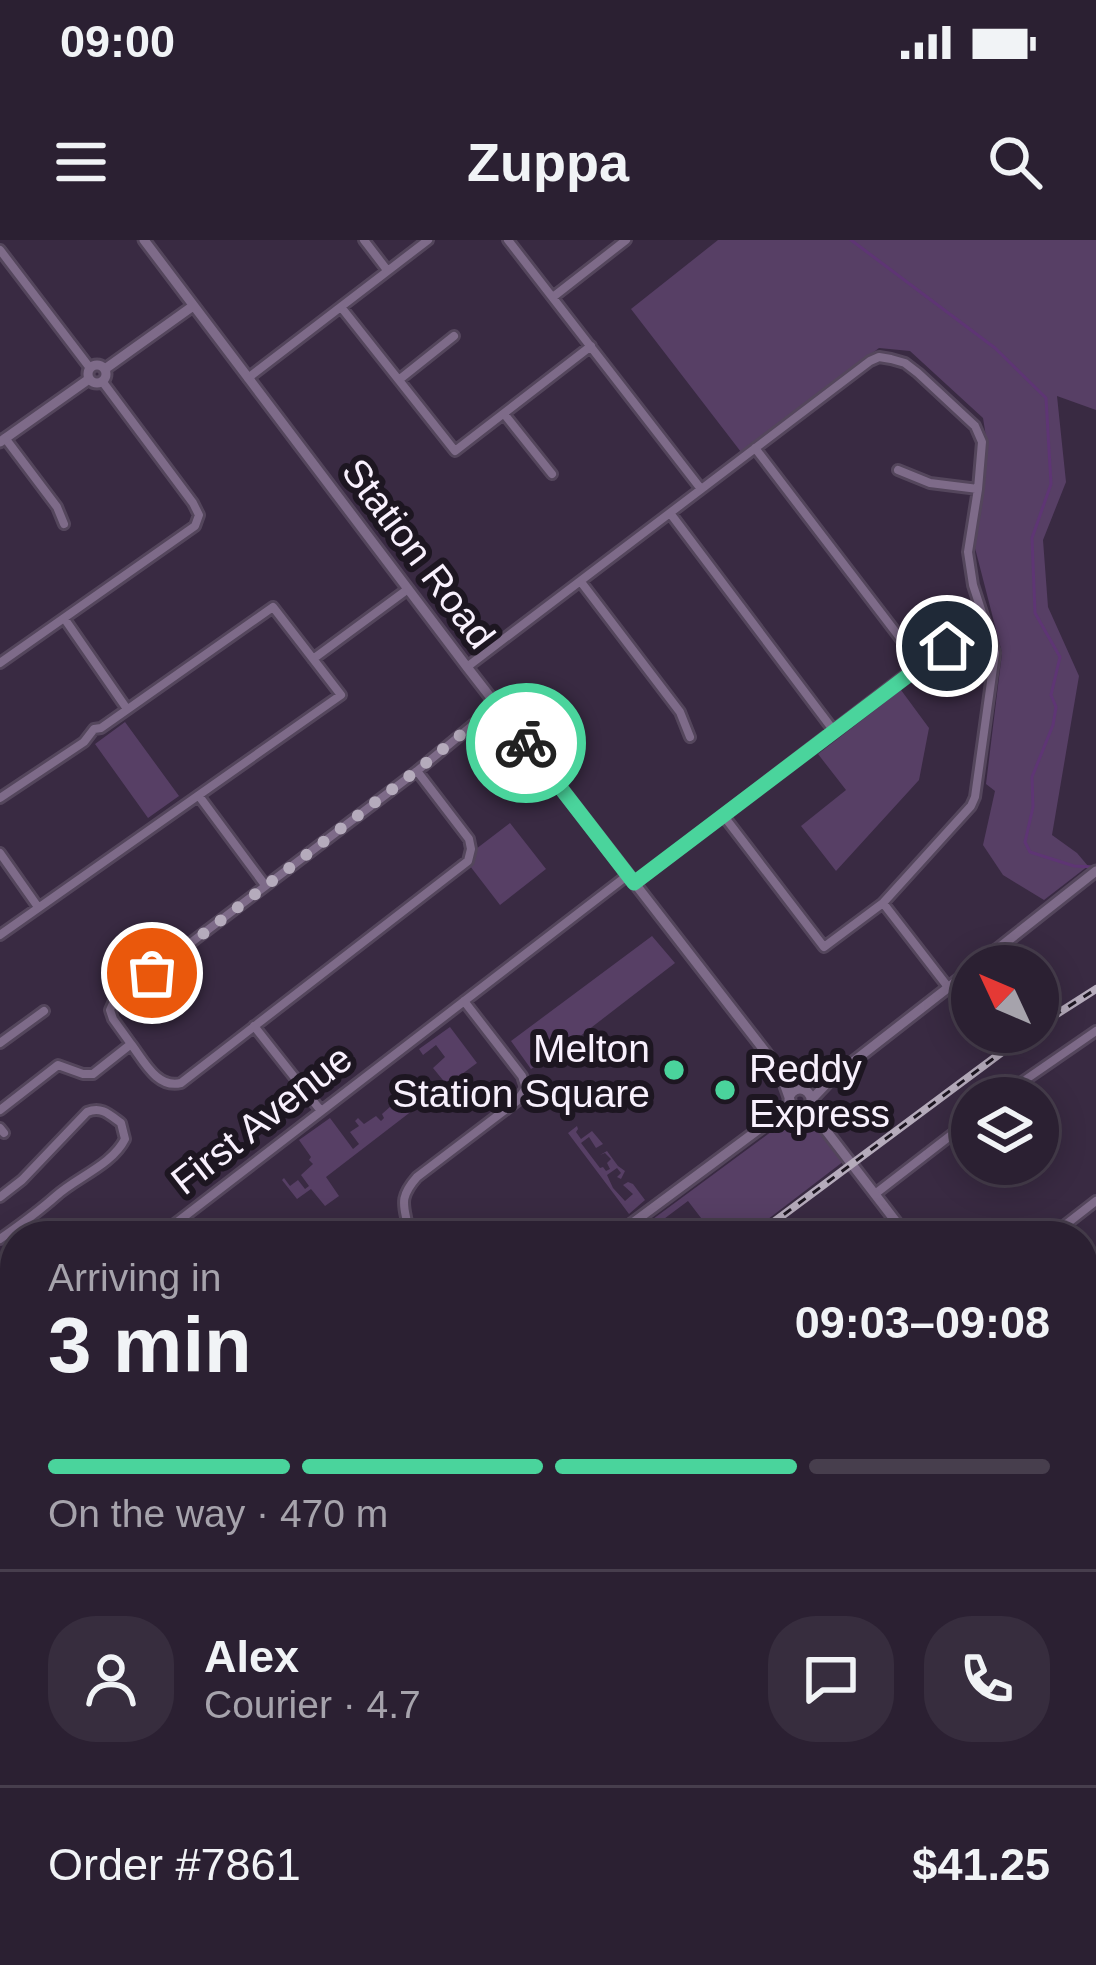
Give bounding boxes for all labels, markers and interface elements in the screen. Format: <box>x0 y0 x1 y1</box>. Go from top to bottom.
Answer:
text: 09:00 <box>60 16 175 67</box>
icon: menu <box>48 129 114 195</box>
icon: search <box>982 129 1048 195</box>
text: Zuppa <box>467 132 629 192</box>
street label: Station Road <box>334 450 504 656</box>
pin <box>896 595 998 697</box>
icon: home <box>914 613 980 679</box>
courier <box>466 683 586 803</box>
icon: bike <box>493 710 559 776</box>
pin <box>101 922 203 1024</box>
icon: bag <box>119 940 185 1006</box>
north arrow <box>951 945 1059 1053</box>
map controls <box>951 945 1059 1185</box>
place label: Melton Station Square <box>392 1027 650 1115</box>
street label: First Avenue <box>163 1036 360 1203</box>
place label: Reddy Express <box>749 1047 890 1135</box>
marker: Melton Station Square <box>661 1057 687 1083</box>
marker: Reddy Express <box>712 1077 738 1103</box>
button: layers <box>951 1077 1059 1185</box>
text: Arriving in <box>48 1256 221 1299</box>
text: 09:03–09:08 <box>795 1297 1050 1348</box>
text: 3 min <box>48 1301 252 1389</box>
text: On the way · 470 m <box>48 1492 388 1535</box>
button: person <box>48 1616 174 1742</box>
button: chat <box>768 1616 894 1742</box>
button: phone <box>924 1616 1050 1742</box>
text: Alex <box>204 1631 299 1682</box>
text: Courier · 4.7 <box>204 1683 421 1726</box>
text: Order #7861 <box>48 1839 301 1890</box>
text: $41.25 <box>912 1839 1050 1890</box>

